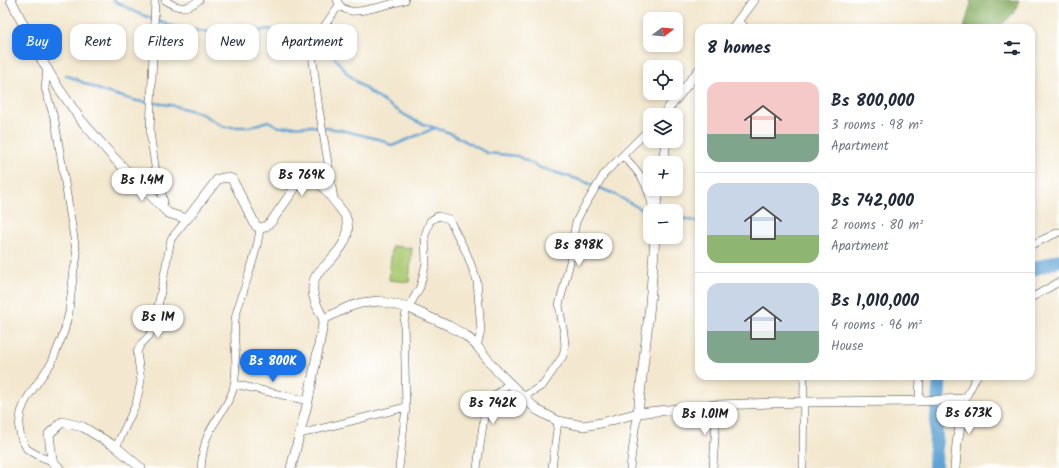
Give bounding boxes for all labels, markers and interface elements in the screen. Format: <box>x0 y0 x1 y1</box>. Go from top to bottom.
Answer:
north arrow <box>643 12 683 52</box>
map controls <box>643 12 683 244</box>
chip: Buy <box>12 24 62 60</box>
chip: Rent <box>70 24 126 60</box>
chip: Filters <box>134 24 198 60</box>
chip: New <box>206 24 259 60</box>
chip: Apartment <box>267 24 357 60</box>
text: 8 homes <box>707 35 771 62</box>
icon: filters <box>1001 37 1023 59</box>
button: locate <box>643 60 683 100</box>
text: Bs 800,000 <box>831 88 914 115</box>
icon: home <box>739 98 787 146</box>
button: layers <box>643 108 683 148</box>
text: 3 rooms · 98 m² <box>831 115 923 136</box>
text: Apartment <box>831 136 889 157</box>
button: + <box>643 156 683 196</box>
pin: Bs 769K <box>265 163 339 197</box>
text: Bs 769K <box>279 165 325 186</box>
pin: Bs 1.4M <box>105 168 179 202</box>
text: Bs 1.4M <box>120 170 164 191</box>
text: Bs 742,000 <box>831 188 914 215</box>
icon: home <box>739 199 787 247</box>
button: − <box>643 204 683 244</box>
text: 2 rooms · 80 m² <box>831 215 923 236</box>
pin: Bs 898K <box>542 233 616 267</box>
text: Bs 898K <box>555 235 603 256</box>
text: Apartment <box>831 236 889 257</box>
text: Bs 1,010,000 <box>831 288 919 315</box>
icon: home <box>739 299 787 347</box>
pin: Bs 1M <box>130 305 186 339</box>
text: Bs 1M <box>142 307 174 328</box>
text: 4 rooms · 96 m² <box>831 315 922 336</box>
text: House <box>831 336 863 357</box>
pin: Bs 800K <box>236 349 310 383</box>
text: Bs 800K <box>249 351 297 372</box>
pin: Bs 742K <box>456 391 530 425</box>
text: Bs 742K <box>469 393 517 414</box>
pin: Bs 673K <box>932 401 1006 435</box>
pin: Bs 1.01M <box>664 402 746 436</box>
text: Bs 673K <box>945 403 993 424</box>
text: Bs 1.01M <box>682 404 728 425</box>

